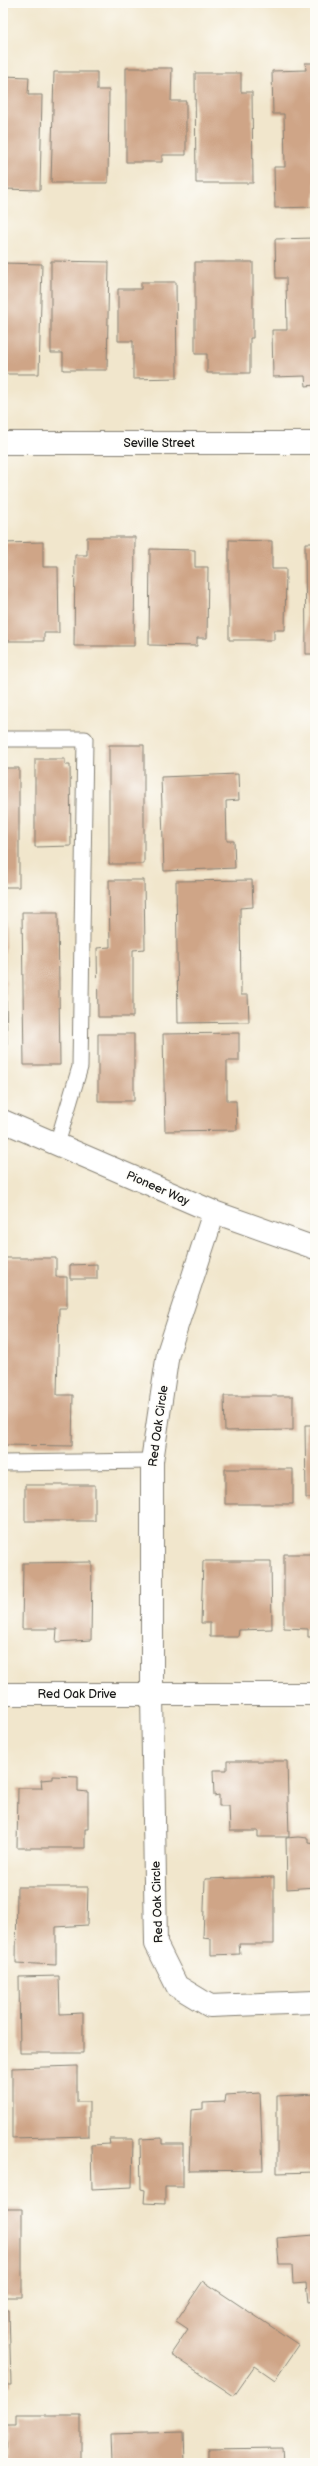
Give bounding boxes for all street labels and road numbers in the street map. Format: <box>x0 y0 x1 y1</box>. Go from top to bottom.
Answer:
street label: Seville Street <box>123 436 195 451</box>
street label: Pioneer Way <box>124 1168 192 1209</box>
street label: Red Oak Circle <box>145 1384 172 1468</box>
street label: Red Oak Drive <box>38 1687 116 1702</box>
street label: Red Oak Circle <box>149 1861 166 1943</box>

